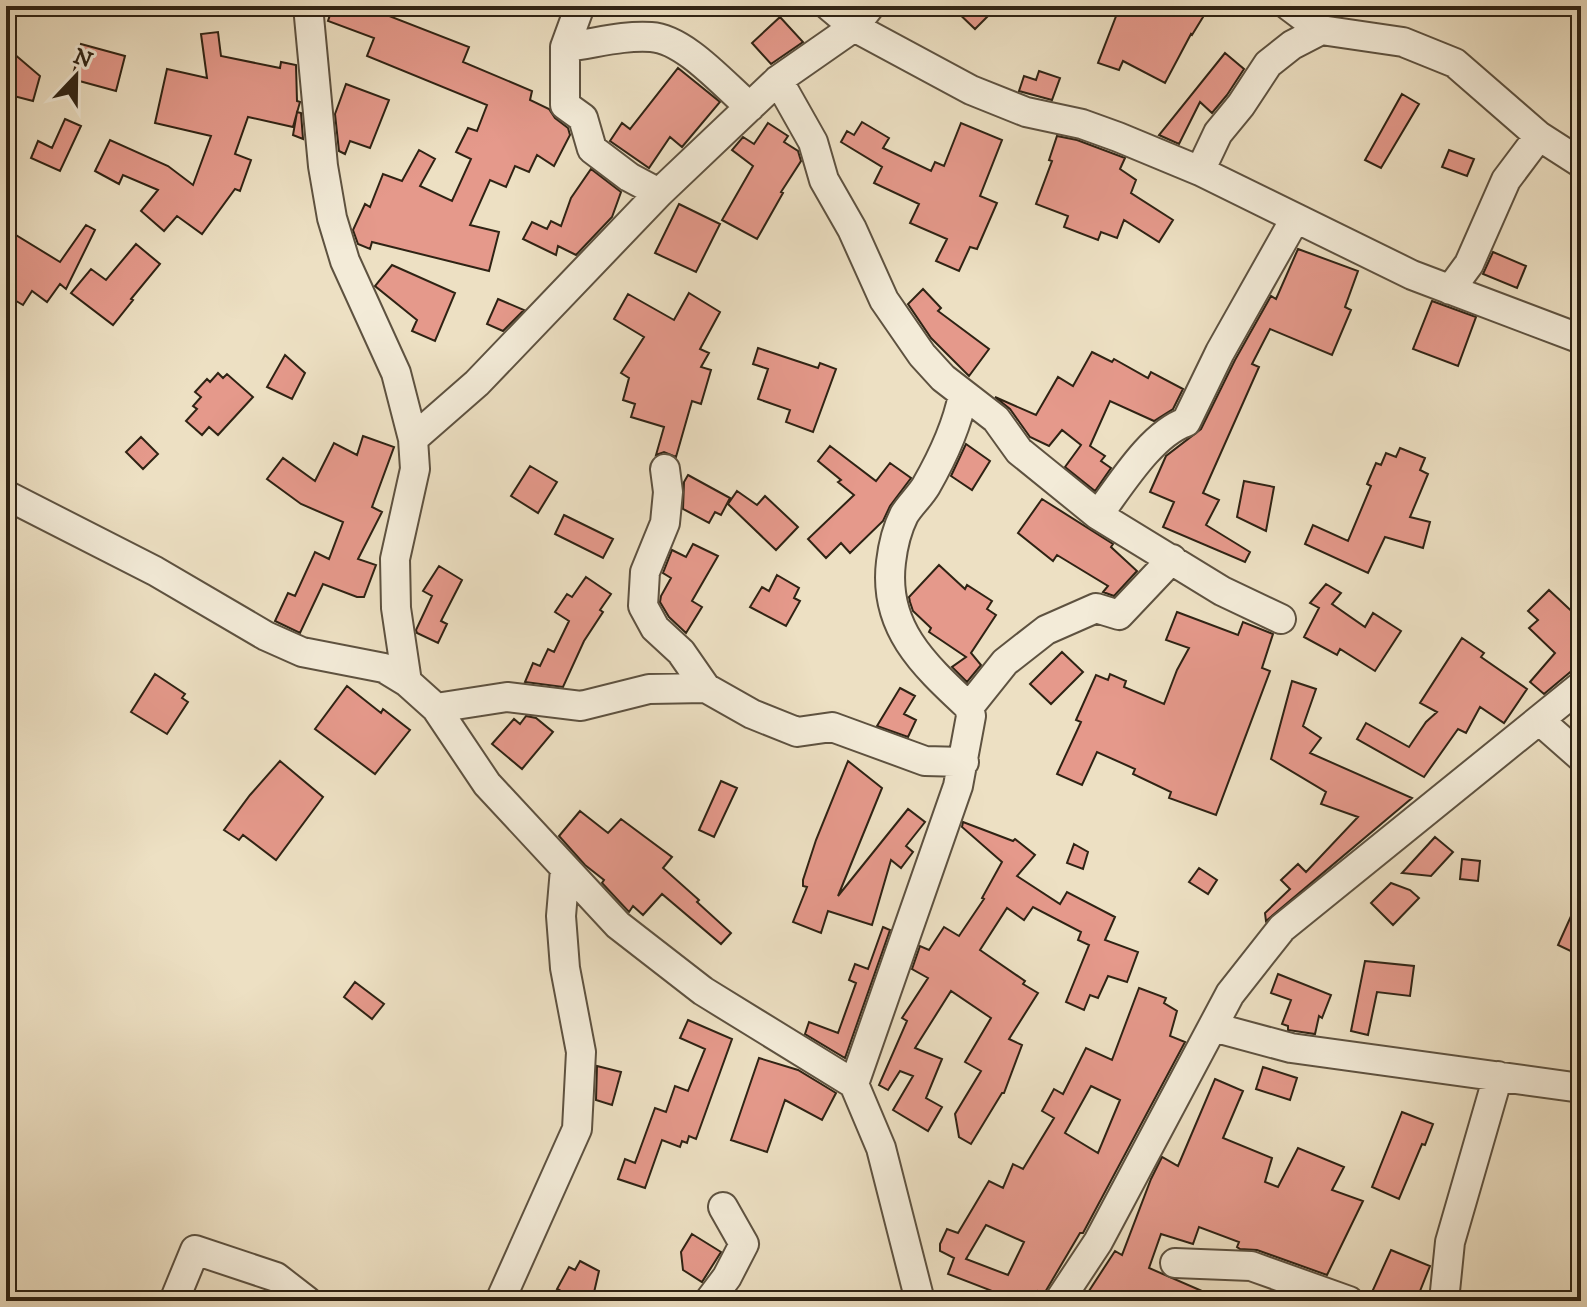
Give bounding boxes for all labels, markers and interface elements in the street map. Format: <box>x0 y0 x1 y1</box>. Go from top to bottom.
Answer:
north arrow <box>36 36 116 116</box>
text: N <box>69 43 96 75</box>

